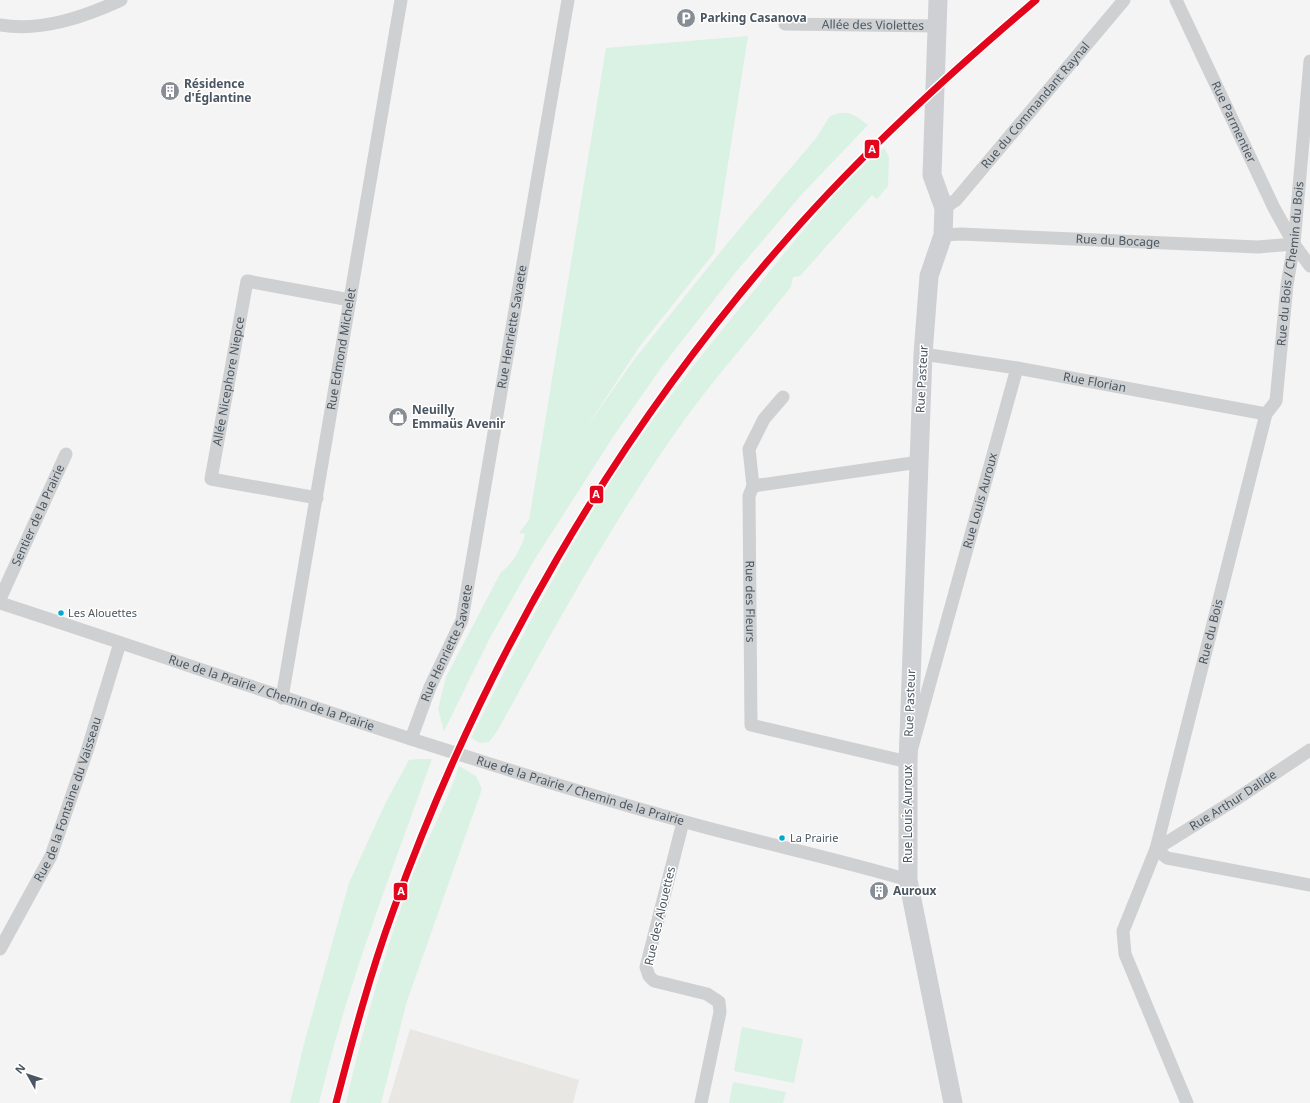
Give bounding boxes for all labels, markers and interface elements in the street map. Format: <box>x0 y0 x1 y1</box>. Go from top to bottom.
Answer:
parking icon: Parking Casanova <box>675 7 697 29</box>
place label: Parking Casanova <box>700 9 807 26</box>
street label: Allée des Violettes <box>822 15 925 34</box>
street label: Rue du Commandant Raynal <box>977 38 1093 172</box>
place label: Résidence d'Églantine <box>184 75 251 106</box>
street label: Rue Parmentier <box>1207 78 1261 166</box>
building icon: Résidence d'Églantine <box>159 80 181 102</box>
line badge: A <box>864 139 880 159</box>
text: A <box>868 141 876 156</box>
street label: Rue du Bois / Chemin du Bois <box>1272 180 1307 347</box>
street label: Rue du Bocage <box>1075 230 1161 251</box>
street label: Rue Henriette Savaete <box>493 263 531 390</box>
street label: Rue Edmond Michelet <box>322 286 360 411</box>
street label: Allée Nicephore Niepce <box>208 315 248 447</box>
street label: Rue Pasteur <box>911 345 932 413</box>
street label: Rue Florian <box>1062 368 1128 396</box>
place label: Neuilly Emmaüs Avenir <box>412 401 506 432</box>
shop icon: Neuilly Emmaüs Avenir <box>387 406 409 428</box>
street label: Rue Louis Auroux <box>958 450 1001 550</box>
street label: Sentier de la Prairie <box>7 461 68 569</box>
line badge: A <box>589 485 604 504</box>
text: A <box>592 486 600 501</box>
street label: Rue des Fleurs <box>742 560 759 643</box>
street label: Rue Henriette Savaete <box>416 583 476 704</box>
street label: Rue du Bois <box>1194 597 1227 666</box>
place label: Les Alouettes <box>68 605 137 620</box>
marker: Les Alouettes <box>56 608 66 618</box>
street label: Rue de la Prairie / Chemin de la Prairie <box>166 650 377 735</box>
street label: Rue Pasteur <box>900 669 919 737</box>
street label: Rue de la Fontaine du Vaisseau <box>29 715 105 885</box>
street label: Rue de la Prairie / Chemin de la Prairie <box>474 751 687 829</box>
street label: Rue Louis Auroux <box>899 764 916 863</box>
street label: Rue Arthur Dalide <box>1186 766 1280 834</box>
place label: La Prairie <box>790 830 838 845</box>
marker: La Prairie <box>777 833 787 843</box>
street label: Rue des Alouettes <box>640 864 679 967</box>
building icon: Auroux <box>868 880 890 902</box>
line badge: A <box>393 882 408 901</box>
place label: Auroux <box>893 882 937 899</box>
text: A <box>397 883 405 898</box>
north arrow <box>8 1055 48 1095</box>
text: N <box>11 1060 28 1077</box>

